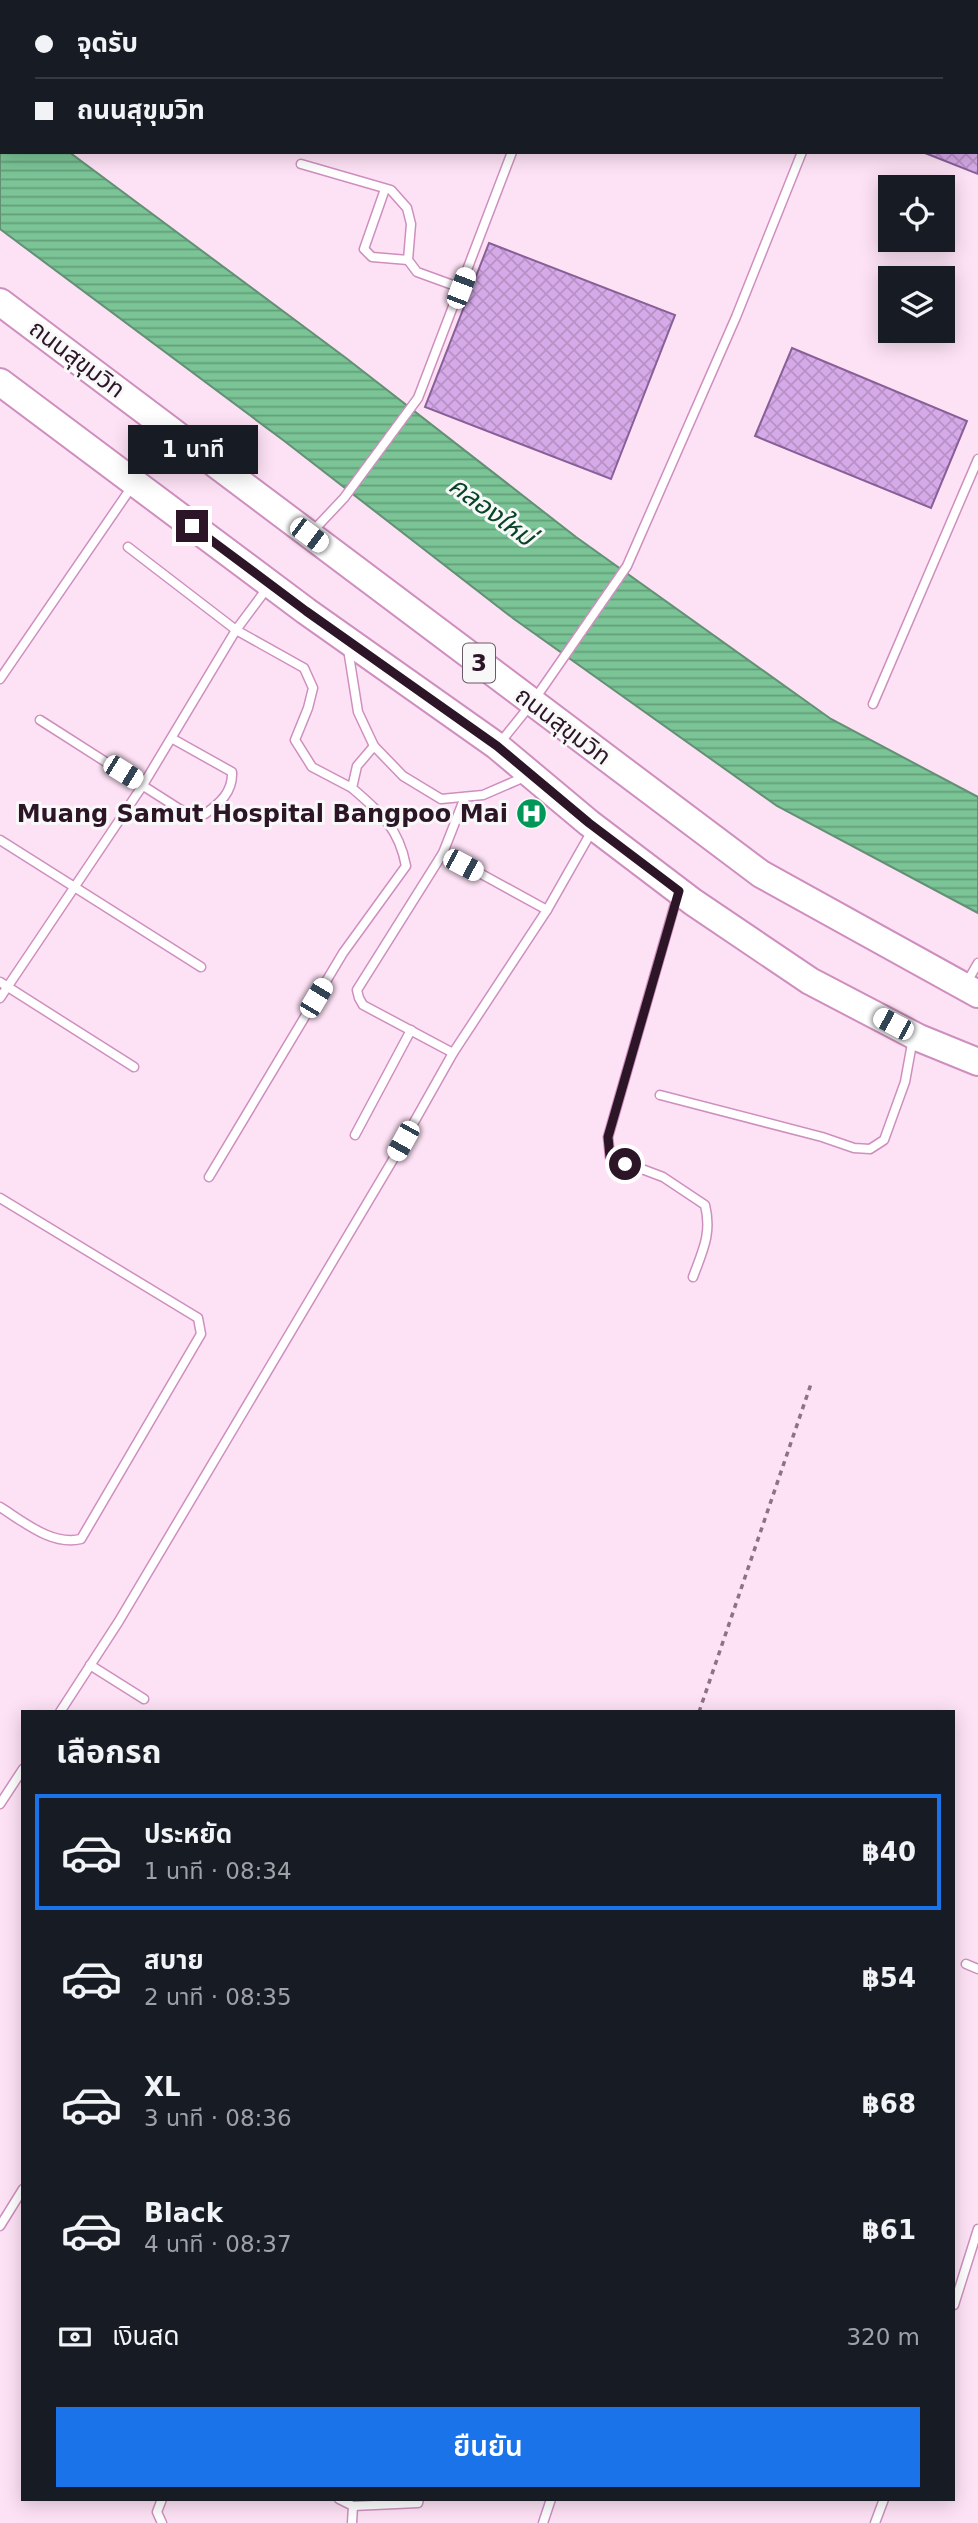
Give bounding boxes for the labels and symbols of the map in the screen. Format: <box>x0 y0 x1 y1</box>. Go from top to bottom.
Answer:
car <box>444 265 479 311</box>
street label: ถนนสุขุมวิท <box>23 314 130 405</box>
callout: 1 นาที <box>127 424 257 474</box>
water label: คลองใหม่ <box>443 470 544 555</box>
route end <box>176 510 208 542</box>
car <box>286 514 333 556</box>
road number: 3 <box>463 643 495 682</box>
street label: ถนนสุขุมวิท <box>509 681 616 772</box>
car <box>100 752 147 792</box>
hospital icon: Muang Samut Hospital Bangpoo Mai <box>514 797 548 831</box>
place label: Muang Samut Hospital Bangpoo Mai <box>17 800 508 828</box>
car <box>440 846 487 884</box>
car <box>297 975 336 1021</box>
car <box>870 1005 917 1043</box>
car <box>384 1118 423 1164</box>
route start <box>609 1148 641 1180</box>

